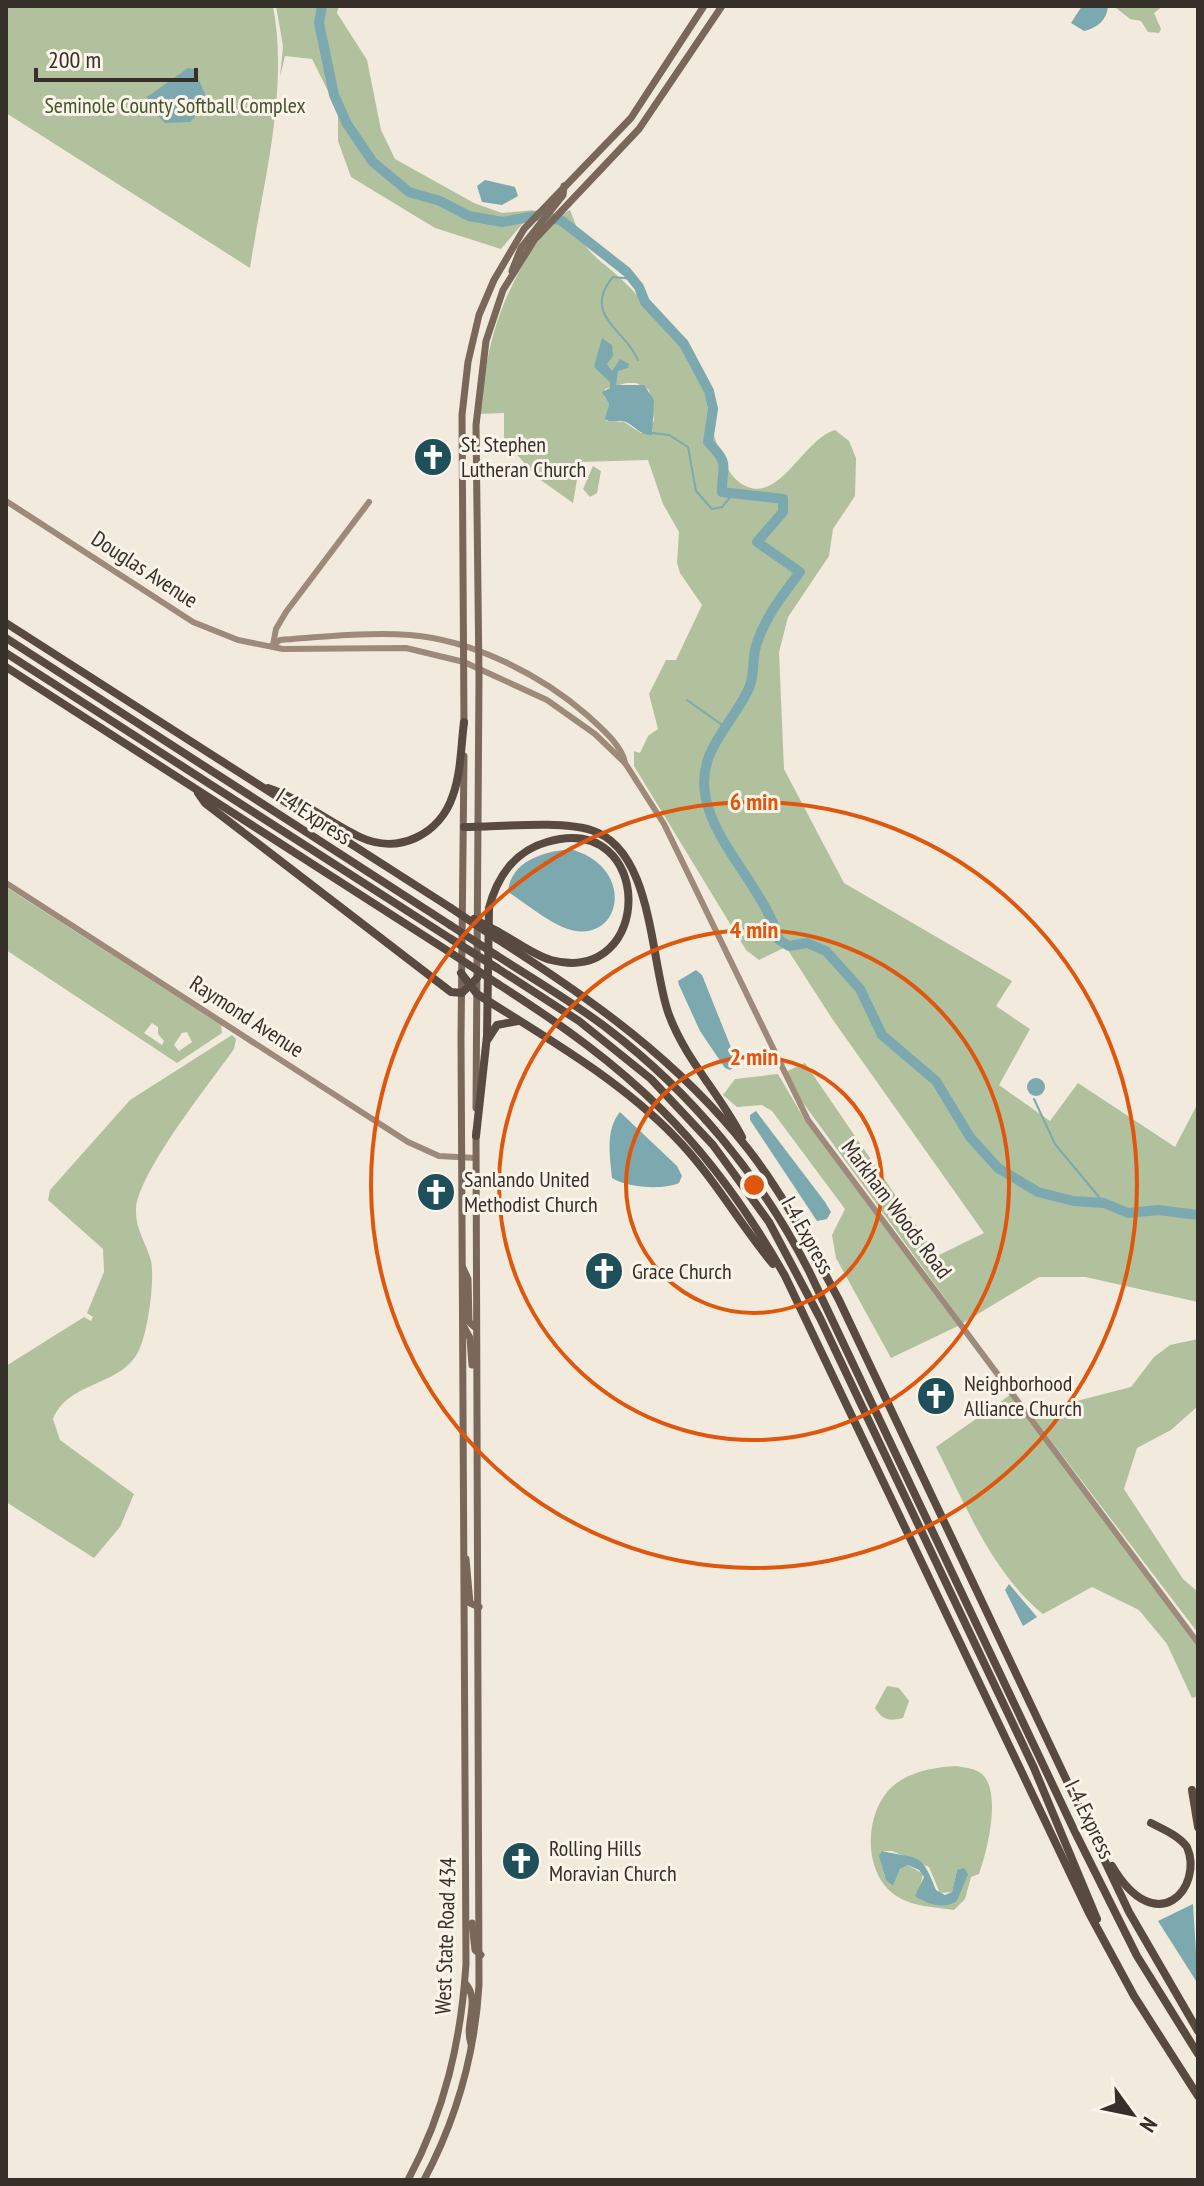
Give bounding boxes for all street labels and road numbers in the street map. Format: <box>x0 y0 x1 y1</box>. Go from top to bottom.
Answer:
street label: Douglas Avenue <box>87 524 203 614</box>
street label: I-4 Express <box>271 781 357 851</box>
street label: Raymond Avenue <box>185 969 309 1063</box>
street label: Markham Woods Road <box>836 1134 958 1284</box>
street label: I-4 Express <box>775 1191 841 1279</box>
street label: I-4 Express <box>1059 1775 1121 1863</box>
street label: West State Road 434 <box>428 1857 462 2015</box>

